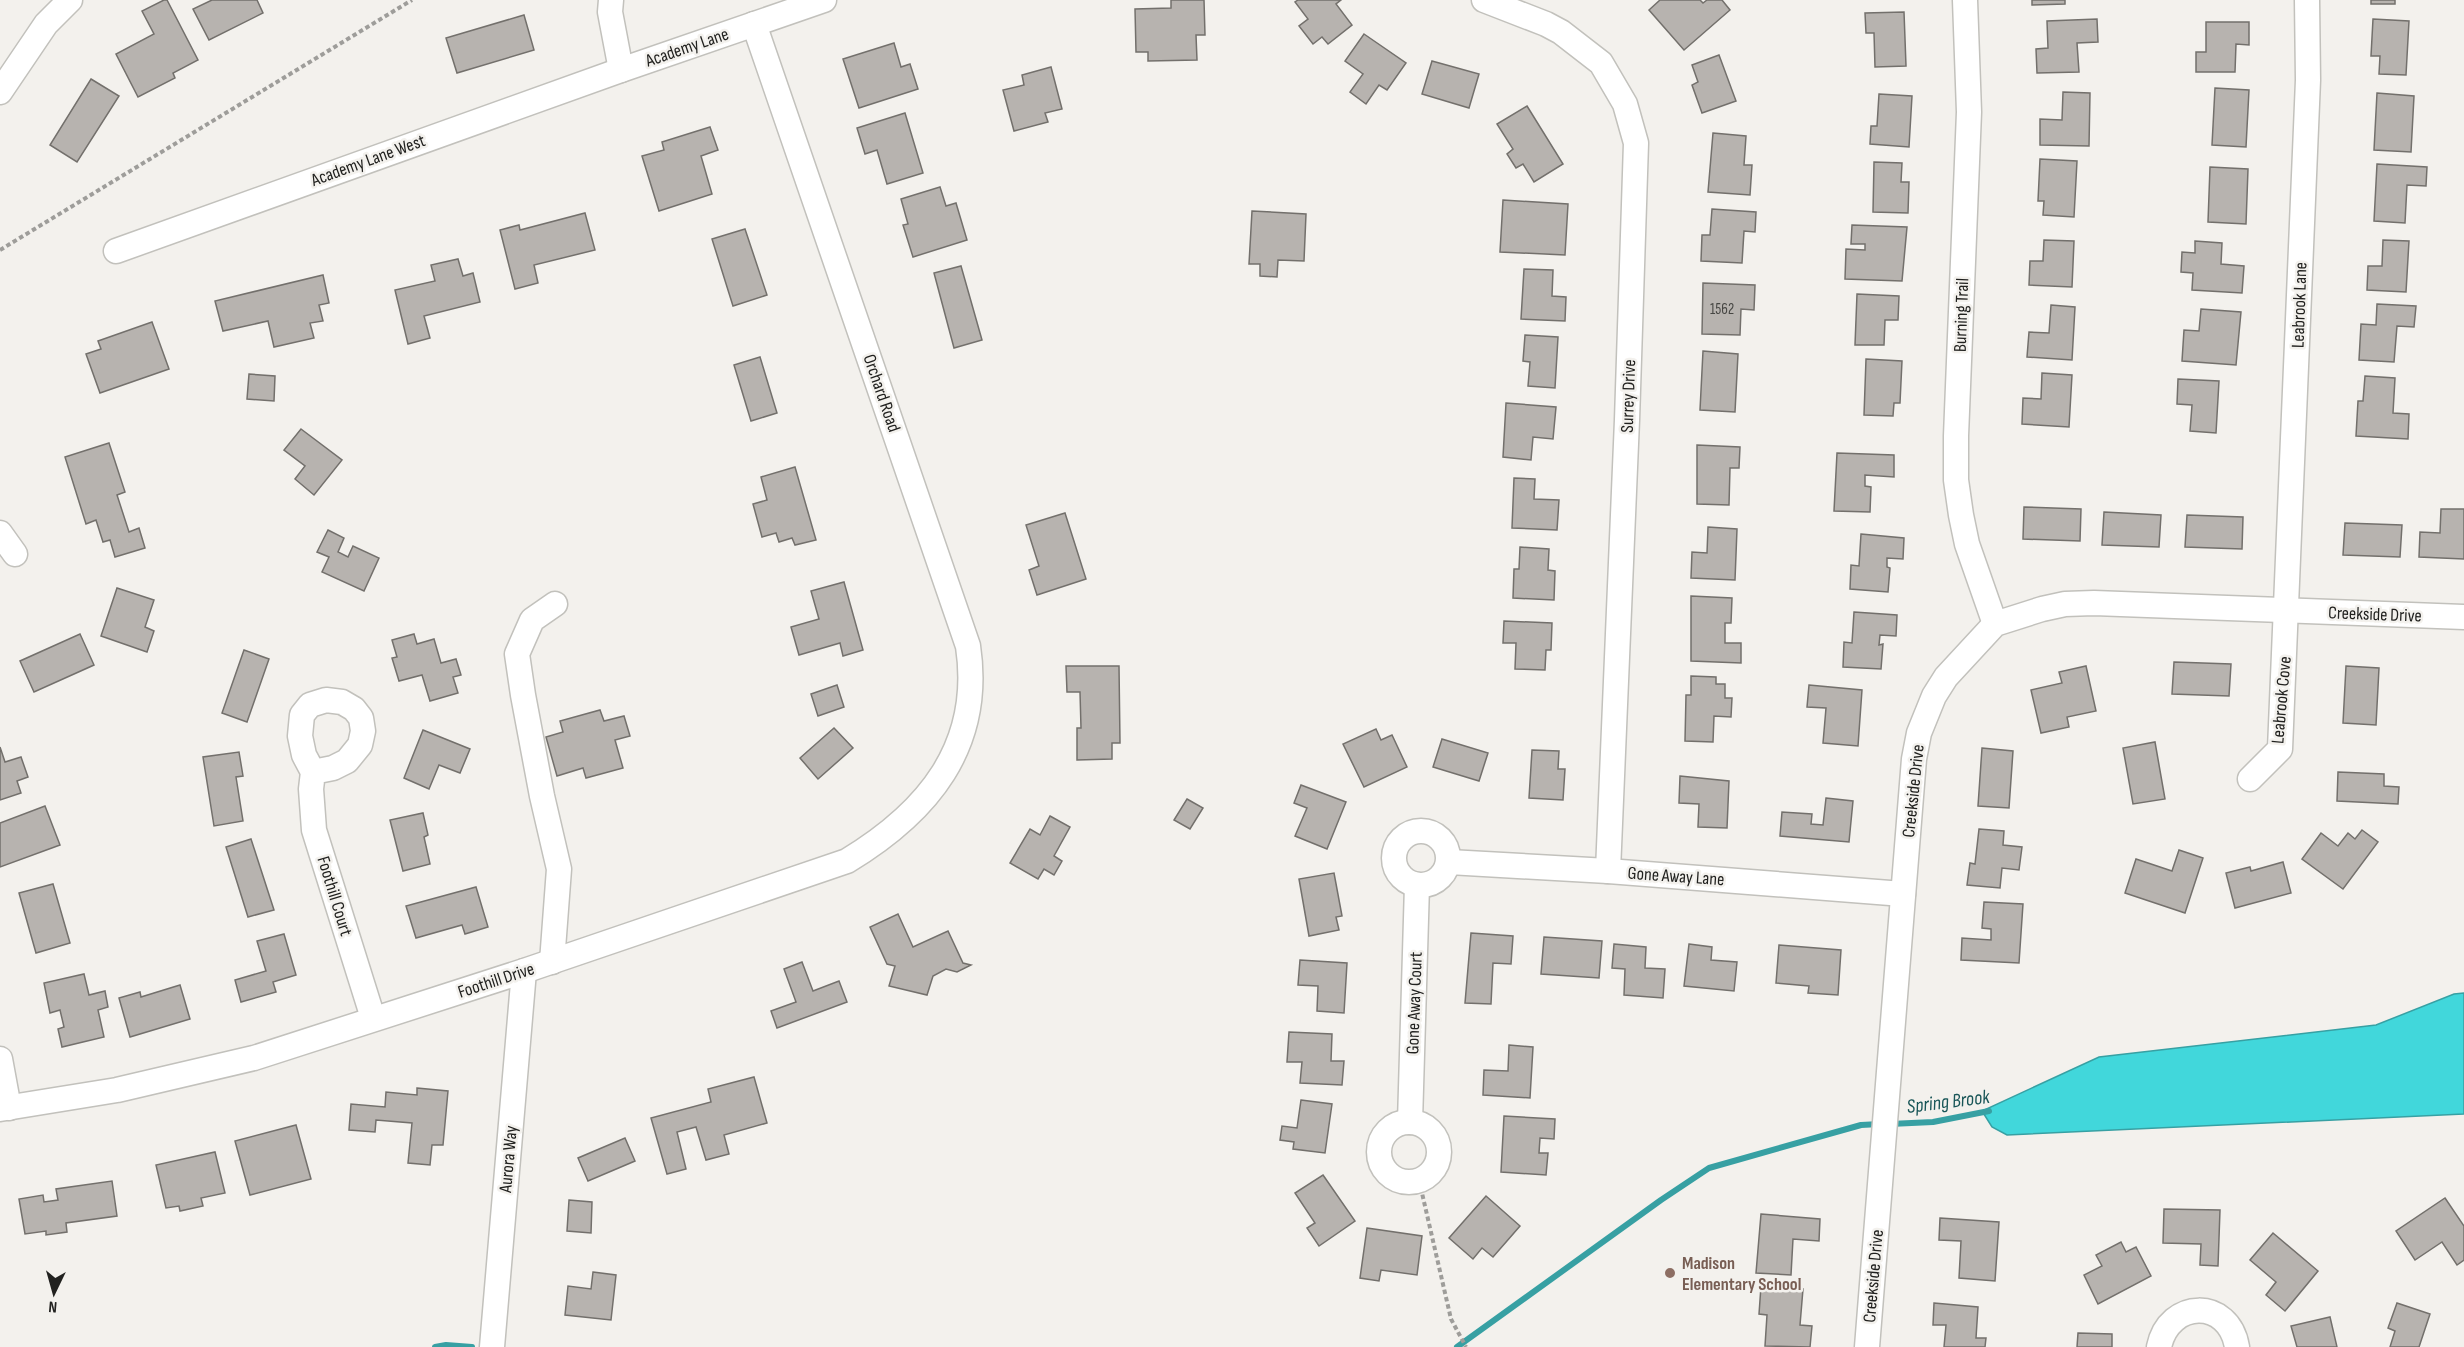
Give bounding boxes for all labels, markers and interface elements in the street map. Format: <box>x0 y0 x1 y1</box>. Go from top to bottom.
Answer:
street label: Academy Lane <box>642 23 731 72</box>
street label: Academy Lane West <box>307 130 429 191</box>
street label: Leabrook Lane <box>2288 262 2311 348</box>
street label: Burning Trail <box>1950 278 1973 352</box>
house number: 1562 <box>1710 300 1734 319</box>
street label: Orchard Road <box>858 352 905 435</box>
street label: Surrey Drive <box>1617 359 1640 433</box>
street label: Creekside Drive <box>2328 602 2422 627</box>
street label: Leabrook Cove <box>2267 655 2296 745</box>
street label: Creekside Drive <box>1898 743 1929 839</box>
street label: Foothill Court <box>312 854 357 939</box>
street label: Gone Away Lane <box>1627 863 1725 890</box>
street label: Gone Away Court <box>1402 951 1427 1055</box>
street label: Foothill Drive <box>455 958 537 1003</box>
water label: Spring Brook <box>1905 1085 1991 1119</box>
street label: Aurora Way <box>495 1125 522 1194</box>
street label: Creekside Drive <box>1859 1229 1888 1324</box>
place label: Madison Elementary School <box>1682 1253 1801 1295</box>
north arrow <box>24 1263 84 1323</box>
marker: Madison Elementary School <box>1663 1266 1677 1280</box>
text: N <box>48 1297 58 1316</box>

